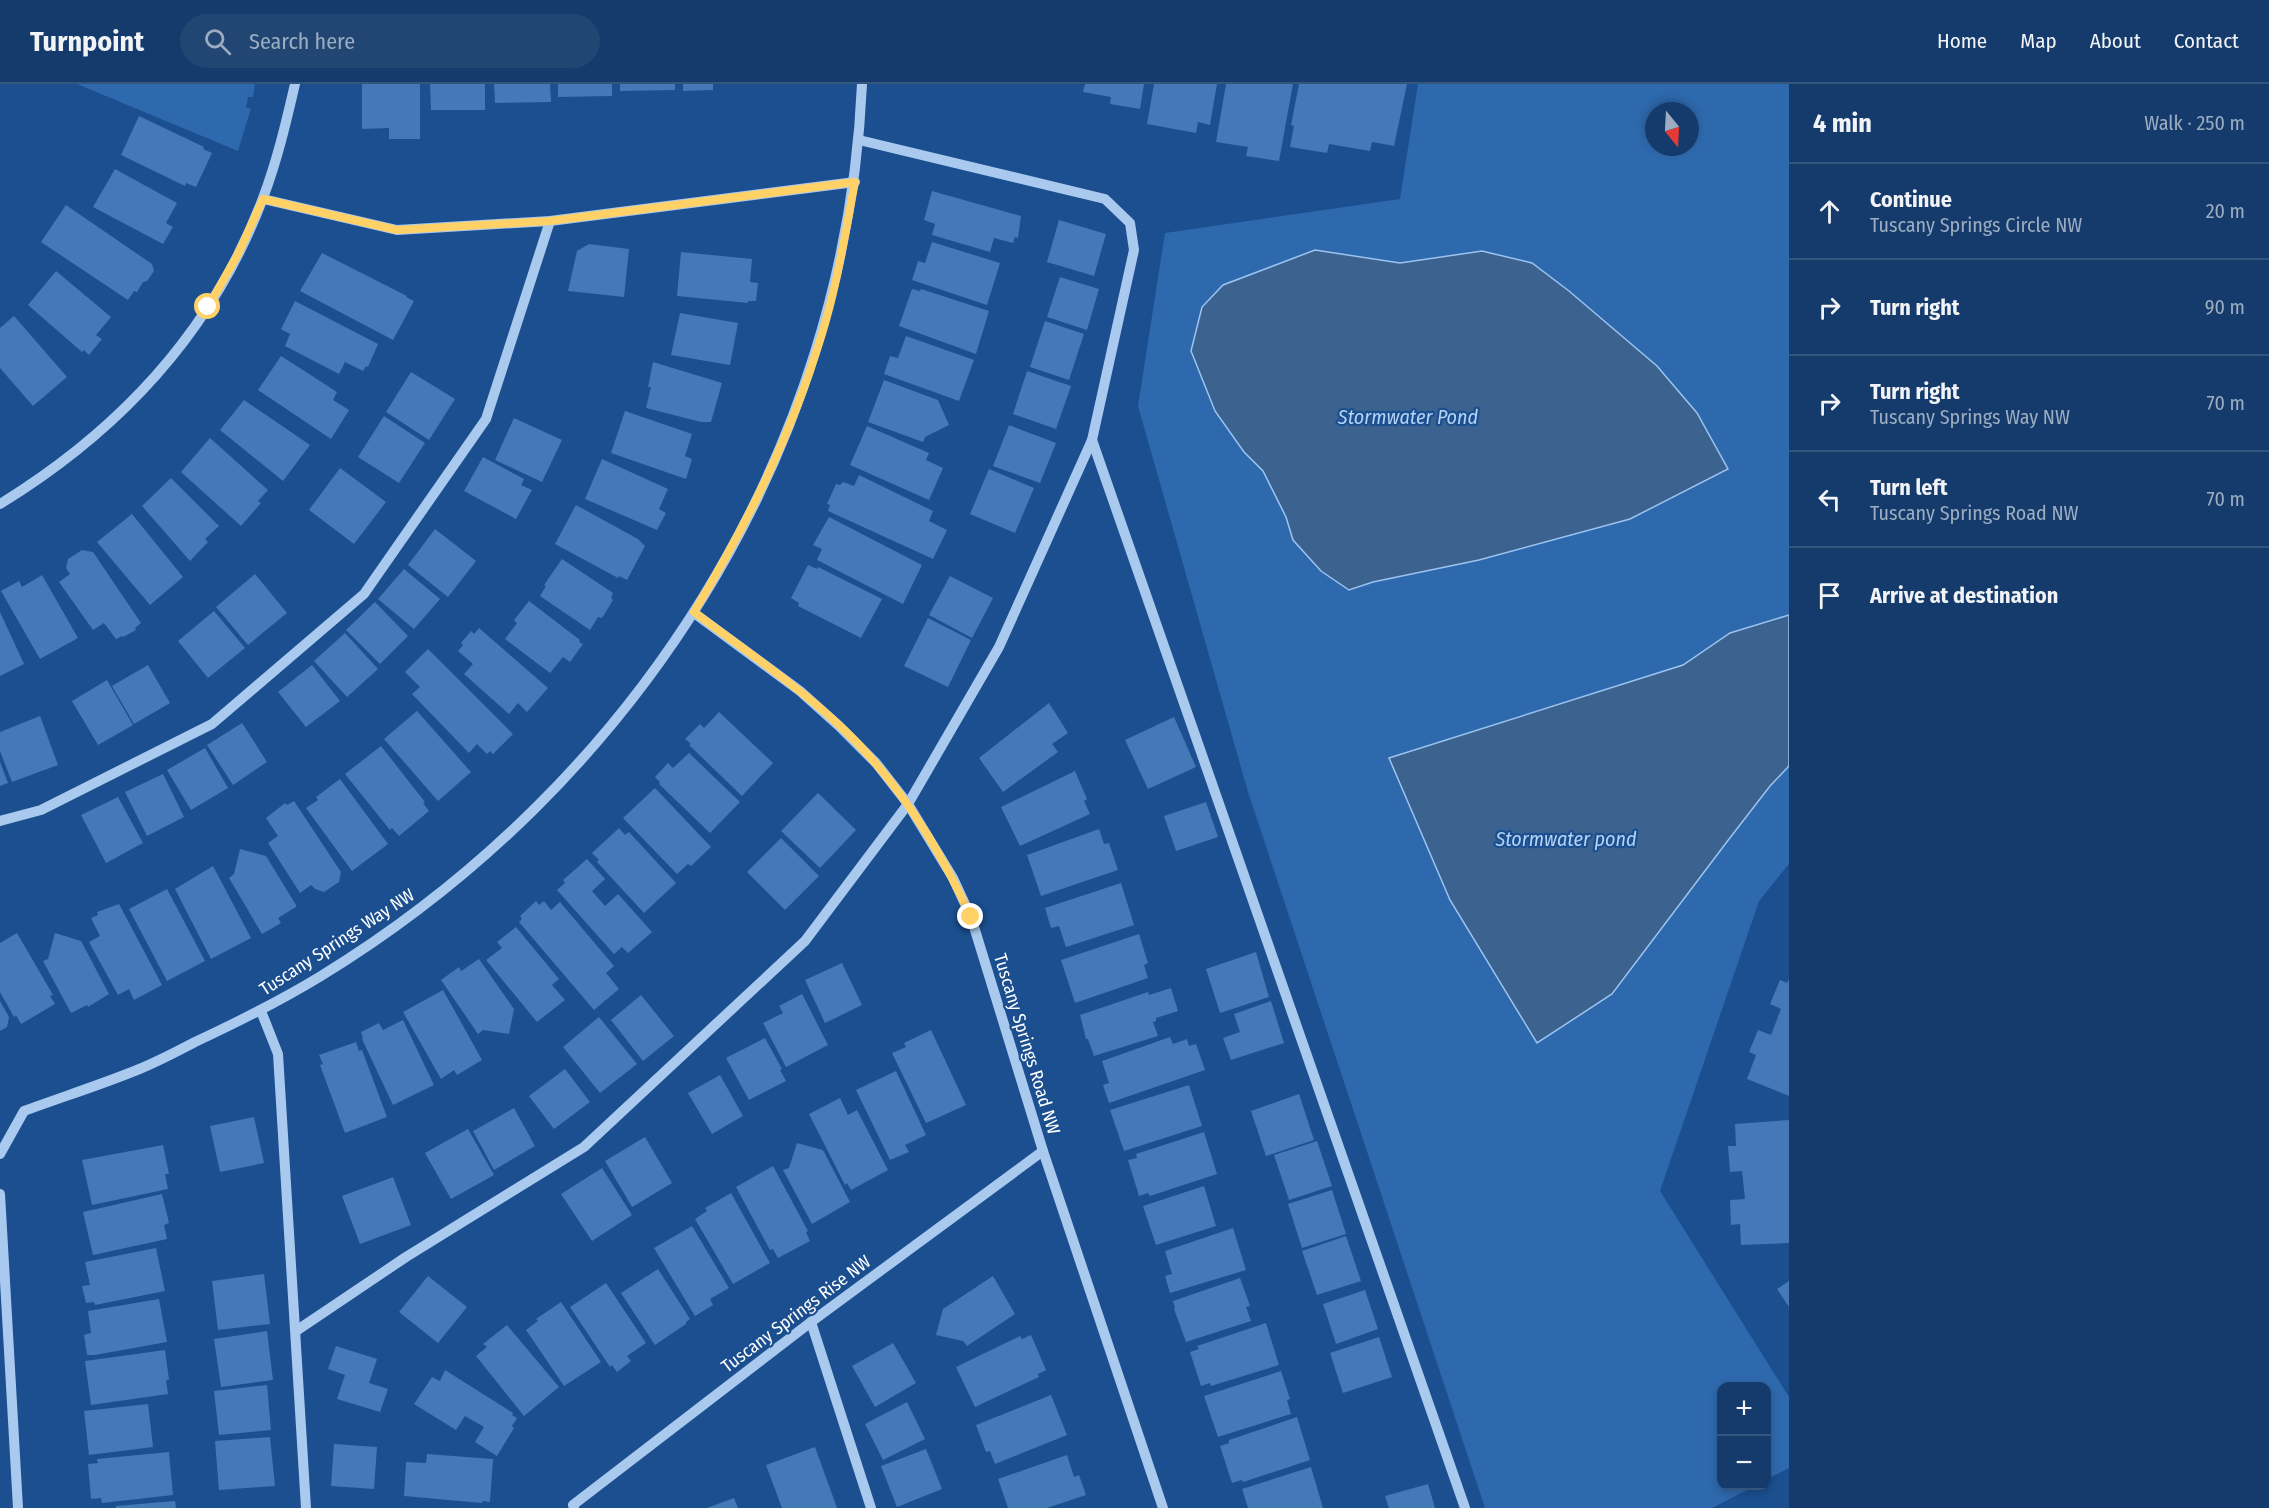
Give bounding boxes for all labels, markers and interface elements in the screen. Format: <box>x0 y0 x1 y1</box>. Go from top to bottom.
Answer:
search box <box>180 14 600 68</box>
text: Turnpoint <box>30 25 144 58</box>
icon: search <box>201 25 234 58</box>
text: Search here <box>249 28 355 55</box>
text: Home <box>1937 28 1987 54</box>
text: Map <box>2020 28 2057 54</box>
text: About <box>2090 28 2141 54</box>
text: Contact <box>2174 28 2239 54</box>
north arrow <box>1645 102 1699 156</box>
text: 4 min <box>1813 108 1872 139</box>
text: Walk · 250 m <box>2144 111 2245 135</box>
text: Continue <box>1870 186 1952 213</box>
icon: ahead <box>1813 195 1846 228</box>
text: 20 m <box>2206 199 2245 223</box>
text: Tuscany Springs Circle NW <box>1870 213 2082 237</box>
icon: right <box>1813 291 1846 324</box>
route start <box>194 293 220 319</box>
text: Turn right <box>1870 294 1959 321</box>
text: 90 m <box>2205 295 2245 319</box>
text: Turn right <box>1870 378 1959 405</box>
icon: right <box>1813 387 1846 420</box>
text: 70 m <box>2207 391 2245 415</box>
water label: Stormwater Pond <box>1337 405 1478 429</box>
text: Tuscany Springs Way NW <box>1870 405 2070 429</box>
text: Turn left <box>1870 474 1948 501</box>
icon: left <box>1813 483 1846 516</box>
text: 70 m <box>2207 487 2245 511</box>
text: Tuscany Springs Road NW <box>1870 501 2079 525</box>
icon: arrive <box>1813 579 1846 612</box>
text: Arrive at destination <box>1870 582 2058 609</box>
water label: Stormwater pond <box>1494 827 1637 851</box>
street label: Tuscany Springs Way NW <box>256 884 419 1000</box>
route end <box>957 903 983 929</box>
street label: Tuscany Springs Road NW <box>989 951 1065 1137</box>
street label: Tuscany Springs Rise NW <box>717 1250 875 1377</box>
map controls <box>1717 1382 1771 1490</box>
button: + <box>1717 1382 1771 1436</box>
button: − <box>1717 1436 1771 1490</box>

